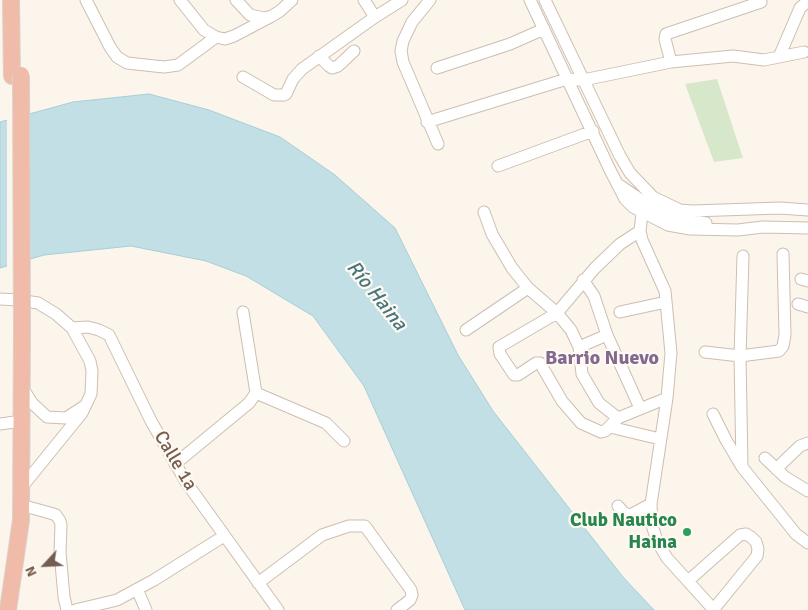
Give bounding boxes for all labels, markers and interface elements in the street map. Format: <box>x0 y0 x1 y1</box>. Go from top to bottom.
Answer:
water label: Río Haina <box>341 256 411 336</box>
district label: Barrio Nuevo <box>545 347 659 371</box>
street label: Calle 1a <box>148 427 202 495</box>
place label: Club Nautico Haina <box>570 510 677 554</box>
marker: Club Nautico Haina <box>681 526 693 538</box>
north arrow <box>20 540 70 590</box>
text: N <box>21 564 41 580</box>

